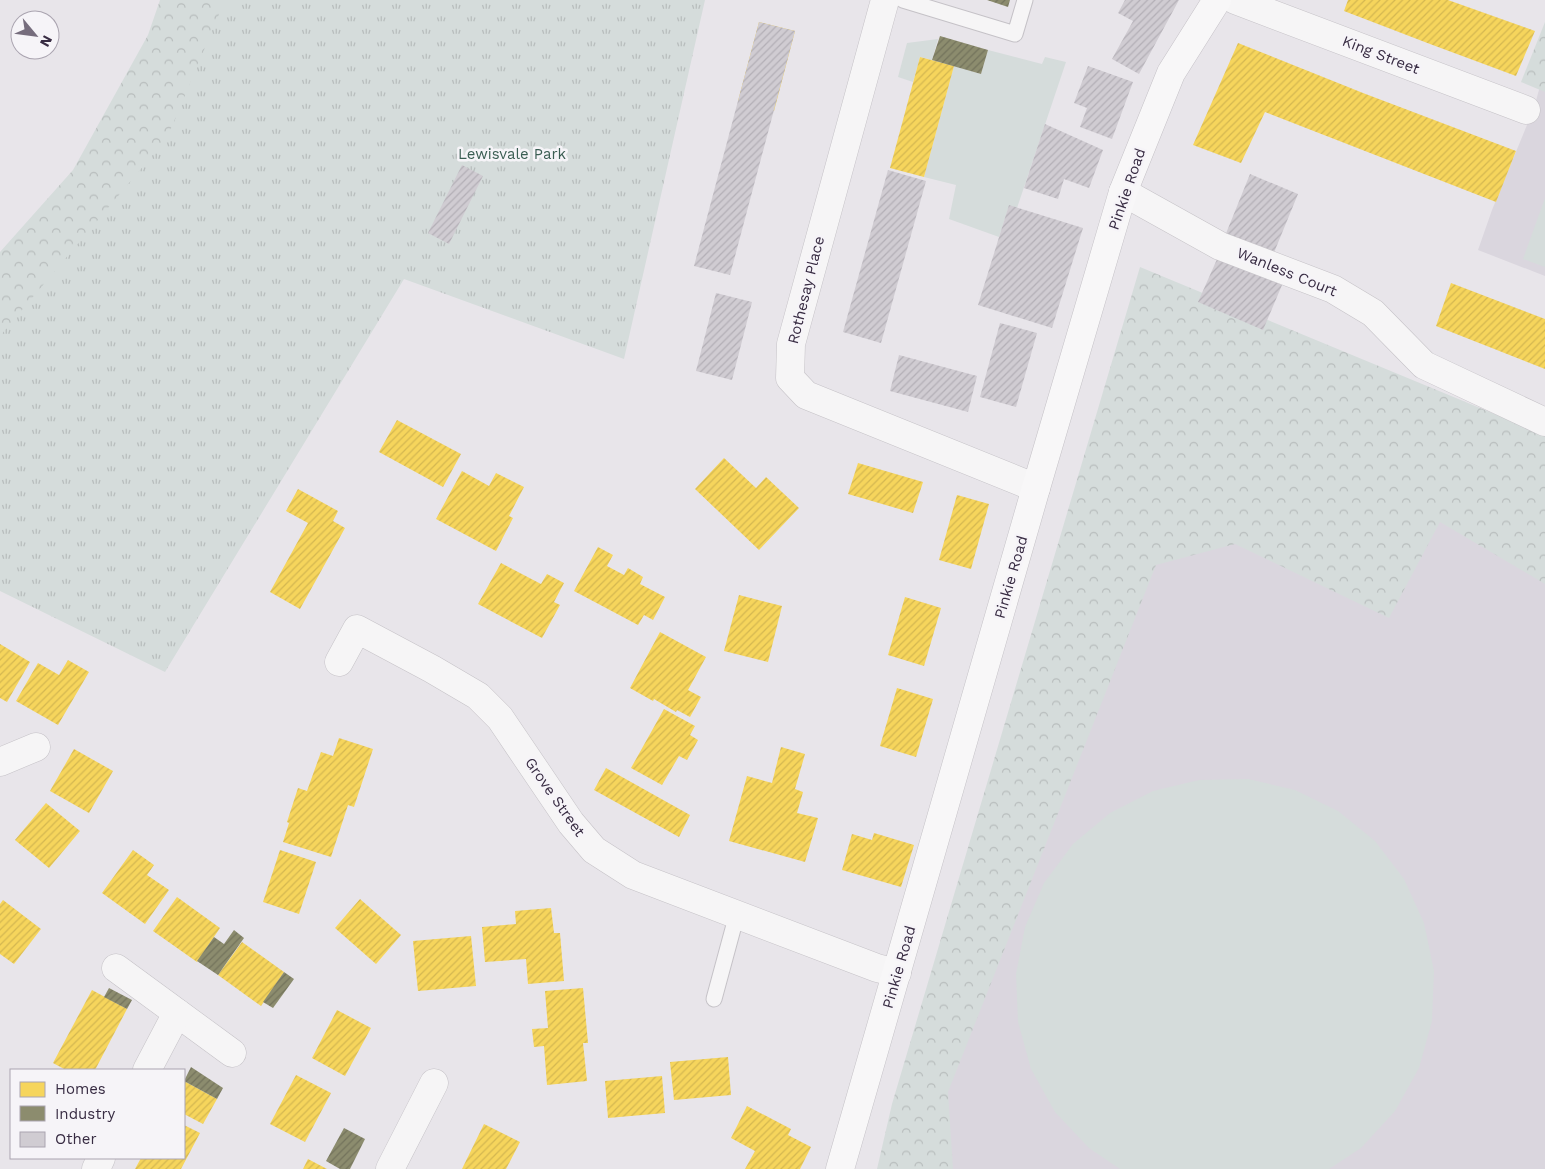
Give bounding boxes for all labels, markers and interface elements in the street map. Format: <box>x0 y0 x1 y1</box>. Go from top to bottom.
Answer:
north arrow <box>10 10 60 60</box>
street label: King Street <box>1340 32 1423 78</box>
text: N <box>37 33 56 50</box>
park label: Lewisvale Park <box>458 145 567 163</box>
street label: Pinkie Road <box>1105 146 1149 232</box>
street label: Rothesay Place <box>784 234 828 346</box>
street label: Wanless Court <box>1234 244 1340 301</box>
street label: Pinkie Road <box>991 534 1031 620</box>
street label: Grove Street <box>521 754 589 841</box>
street label: Pinkie Road <box>879 924 919 1010</box>
legend <box>10 1069 185 1159</box>
text: Homes <box>55 1080 106 1098</box>
text: Industry <box>55 1105 116 1123</box>
text: Other <box>55 1130 97 1148</box>

